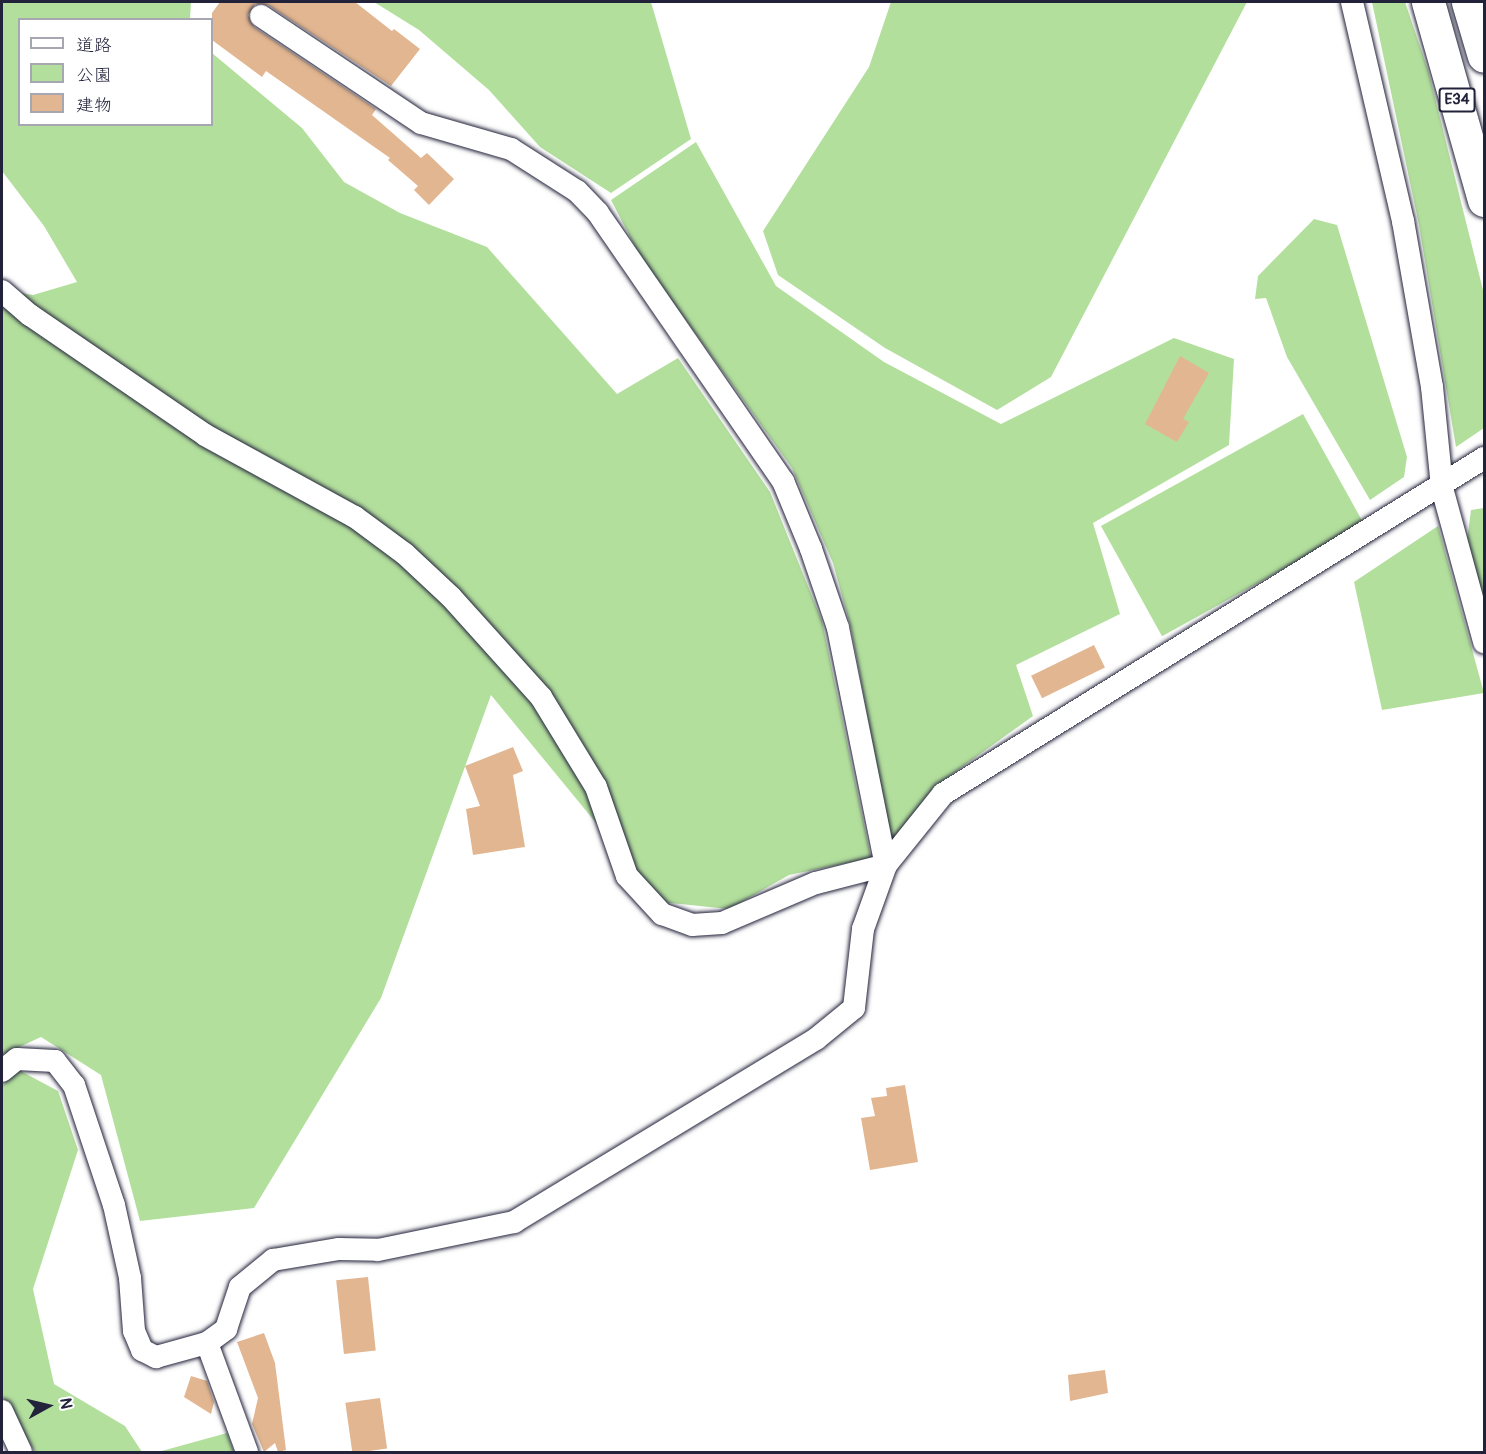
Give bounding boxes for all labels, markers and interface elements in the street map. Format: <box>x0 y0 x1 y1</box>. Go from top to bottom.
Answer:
legend <box>18 18 213 126</box>
text: 道路 <box>76 34 112 57</box>
text: 公園 <box>76 64 112 87</box>
road number: E34 <box>1438 88 1476 112</box>
text: 建物 <box>76 94 112 117</box>
north arrow <box>18 1376 78 1436</box>
text: N <box>55 1397 76 1410</box>

